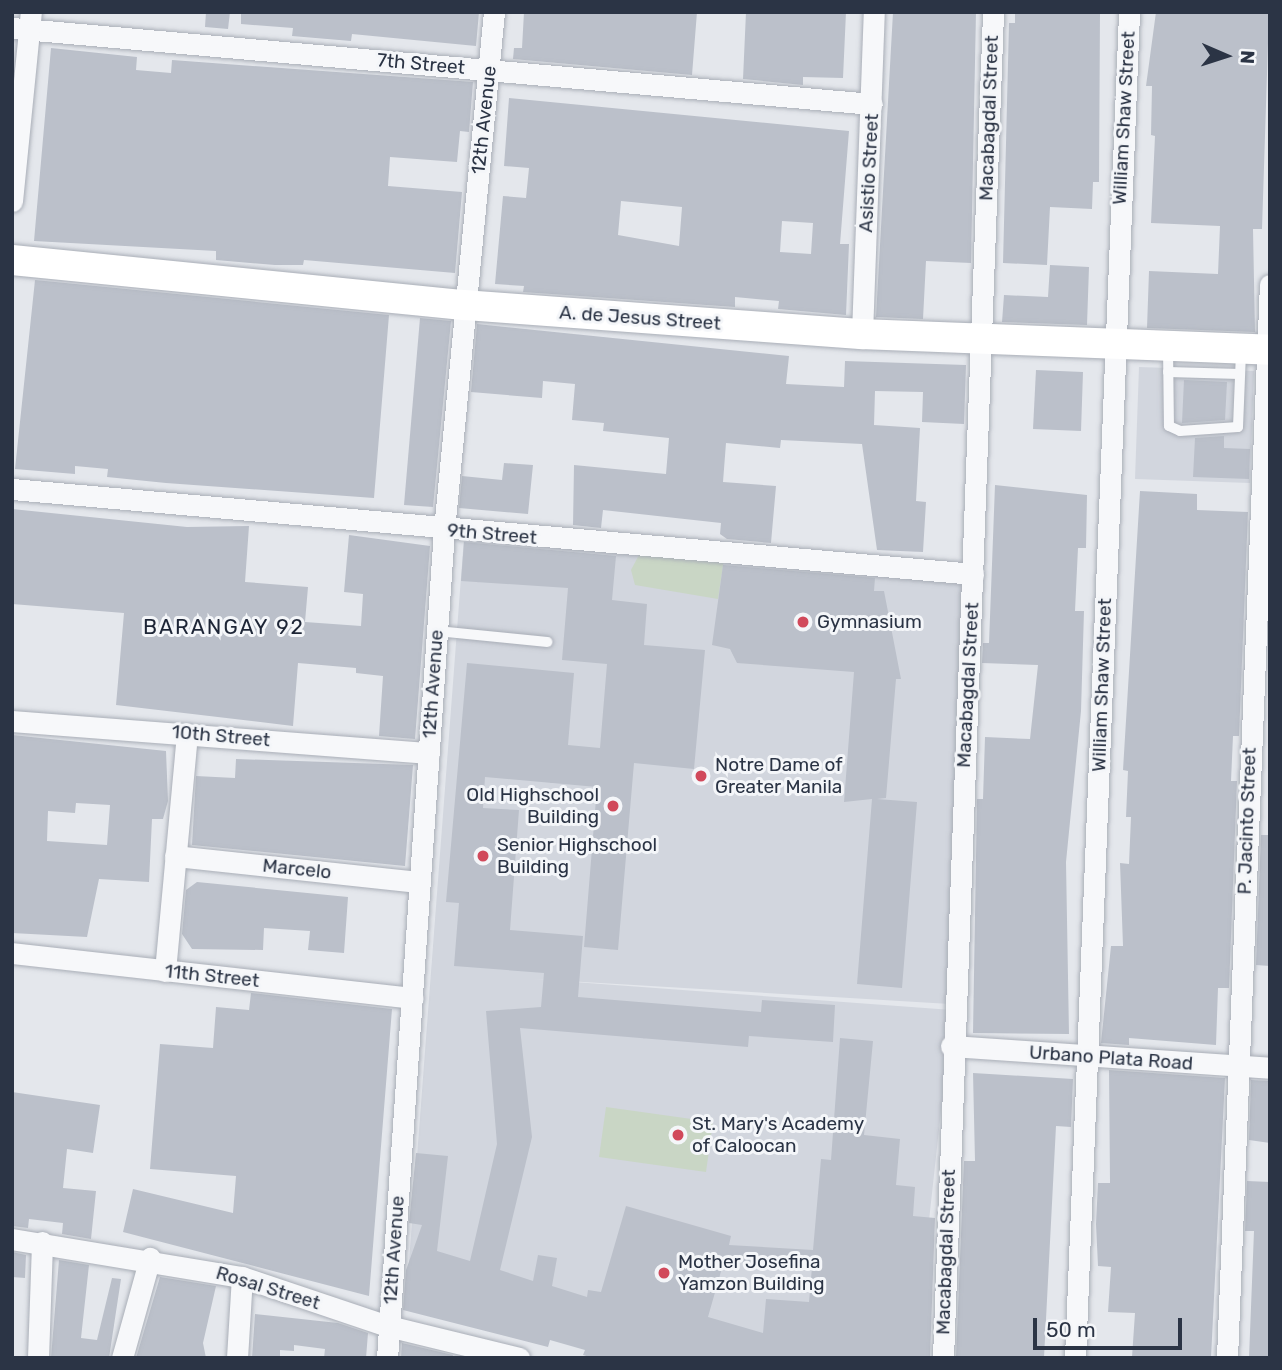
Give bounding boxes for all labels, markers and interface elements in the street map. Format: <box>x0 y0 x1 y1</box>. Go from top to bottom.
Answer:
north arrow <box>1191 21 1261 91</box>
street label: William Shaw Street <box>1108 30 1140 206</box>
street label: Macabagdal Street <box>975 35 1003 201</box>
street label: 7th Street <box>376 49 466 79</box>
text: N <box>1236 50 1259 65</box>
street label: 12th Avenue <box>467 64 501 176</box>
street label: Asistio Street <box>854 113 884 233</box>
street label: A. de Jesus Street <box>558 301 722 335</box>
street label: 9th Street <box>446 519 538 549</box>
street label: William Shaw Street <box>1088 597 1116 773</box>
street label: Macabagdal Street <box>952 602 984 768</box>
place label: Gymnasium <box>817 611 922 633</box>
district label: BARANGAY 92 <box>144 614 304 640</box>
marker: Gymnasium <box>795 614 811 630</box>
street label: 12th Avenue <box>418 629 448 739</box>
street label: 10th Street <box>171 720 271 752</box>
street label: P. Jacinto Street <box>1233 747 1261 895</box>
place label: Notre Dame of Greater Manila <box>715 754 843 798</box>
marker: Notre Dame of Greater Manila <box>693 768 709 784</box>
place label: Old Highschool Building <box>466 784 599 828</box>
marker: Old Highschool Building <box>605 798 621 814</box>
place label: Senior Highschool Building <box>497 834 658 878</box>
marker: Senior Highschool Building <box>475 848 491 864</box>
street label: Marcelo <box>261 854 333 884</box>
street label: 11th Street <box>164 960 260 992</box>
street label: Urbano Plata Road <box>1028 1041 1194 1075</box>
place label: St. Mary's Academy of Caloocan <box>692 1113 865 1157</box>
marker: St. Mary's Academy of Caloocan <box>670 1127 686 1143</box>
street label: Macabagdal Street <box>932 1169 960 1335</box>
street label: 12th Avenue <box>379 1195 409 1305</box>
place label: Mother Josefina Yamzon Building <box>678 1251 825 1295</box>
street label: Rosal Street <box>213 1261 323 1315</box>
marker: Mother Josefina Yamzon Building <box>656 1265 672 1281</box>
scale bar <box>1037 1304 1186 1348</box>
text: 50 m <box>1046 1317 1096 1342</box>

